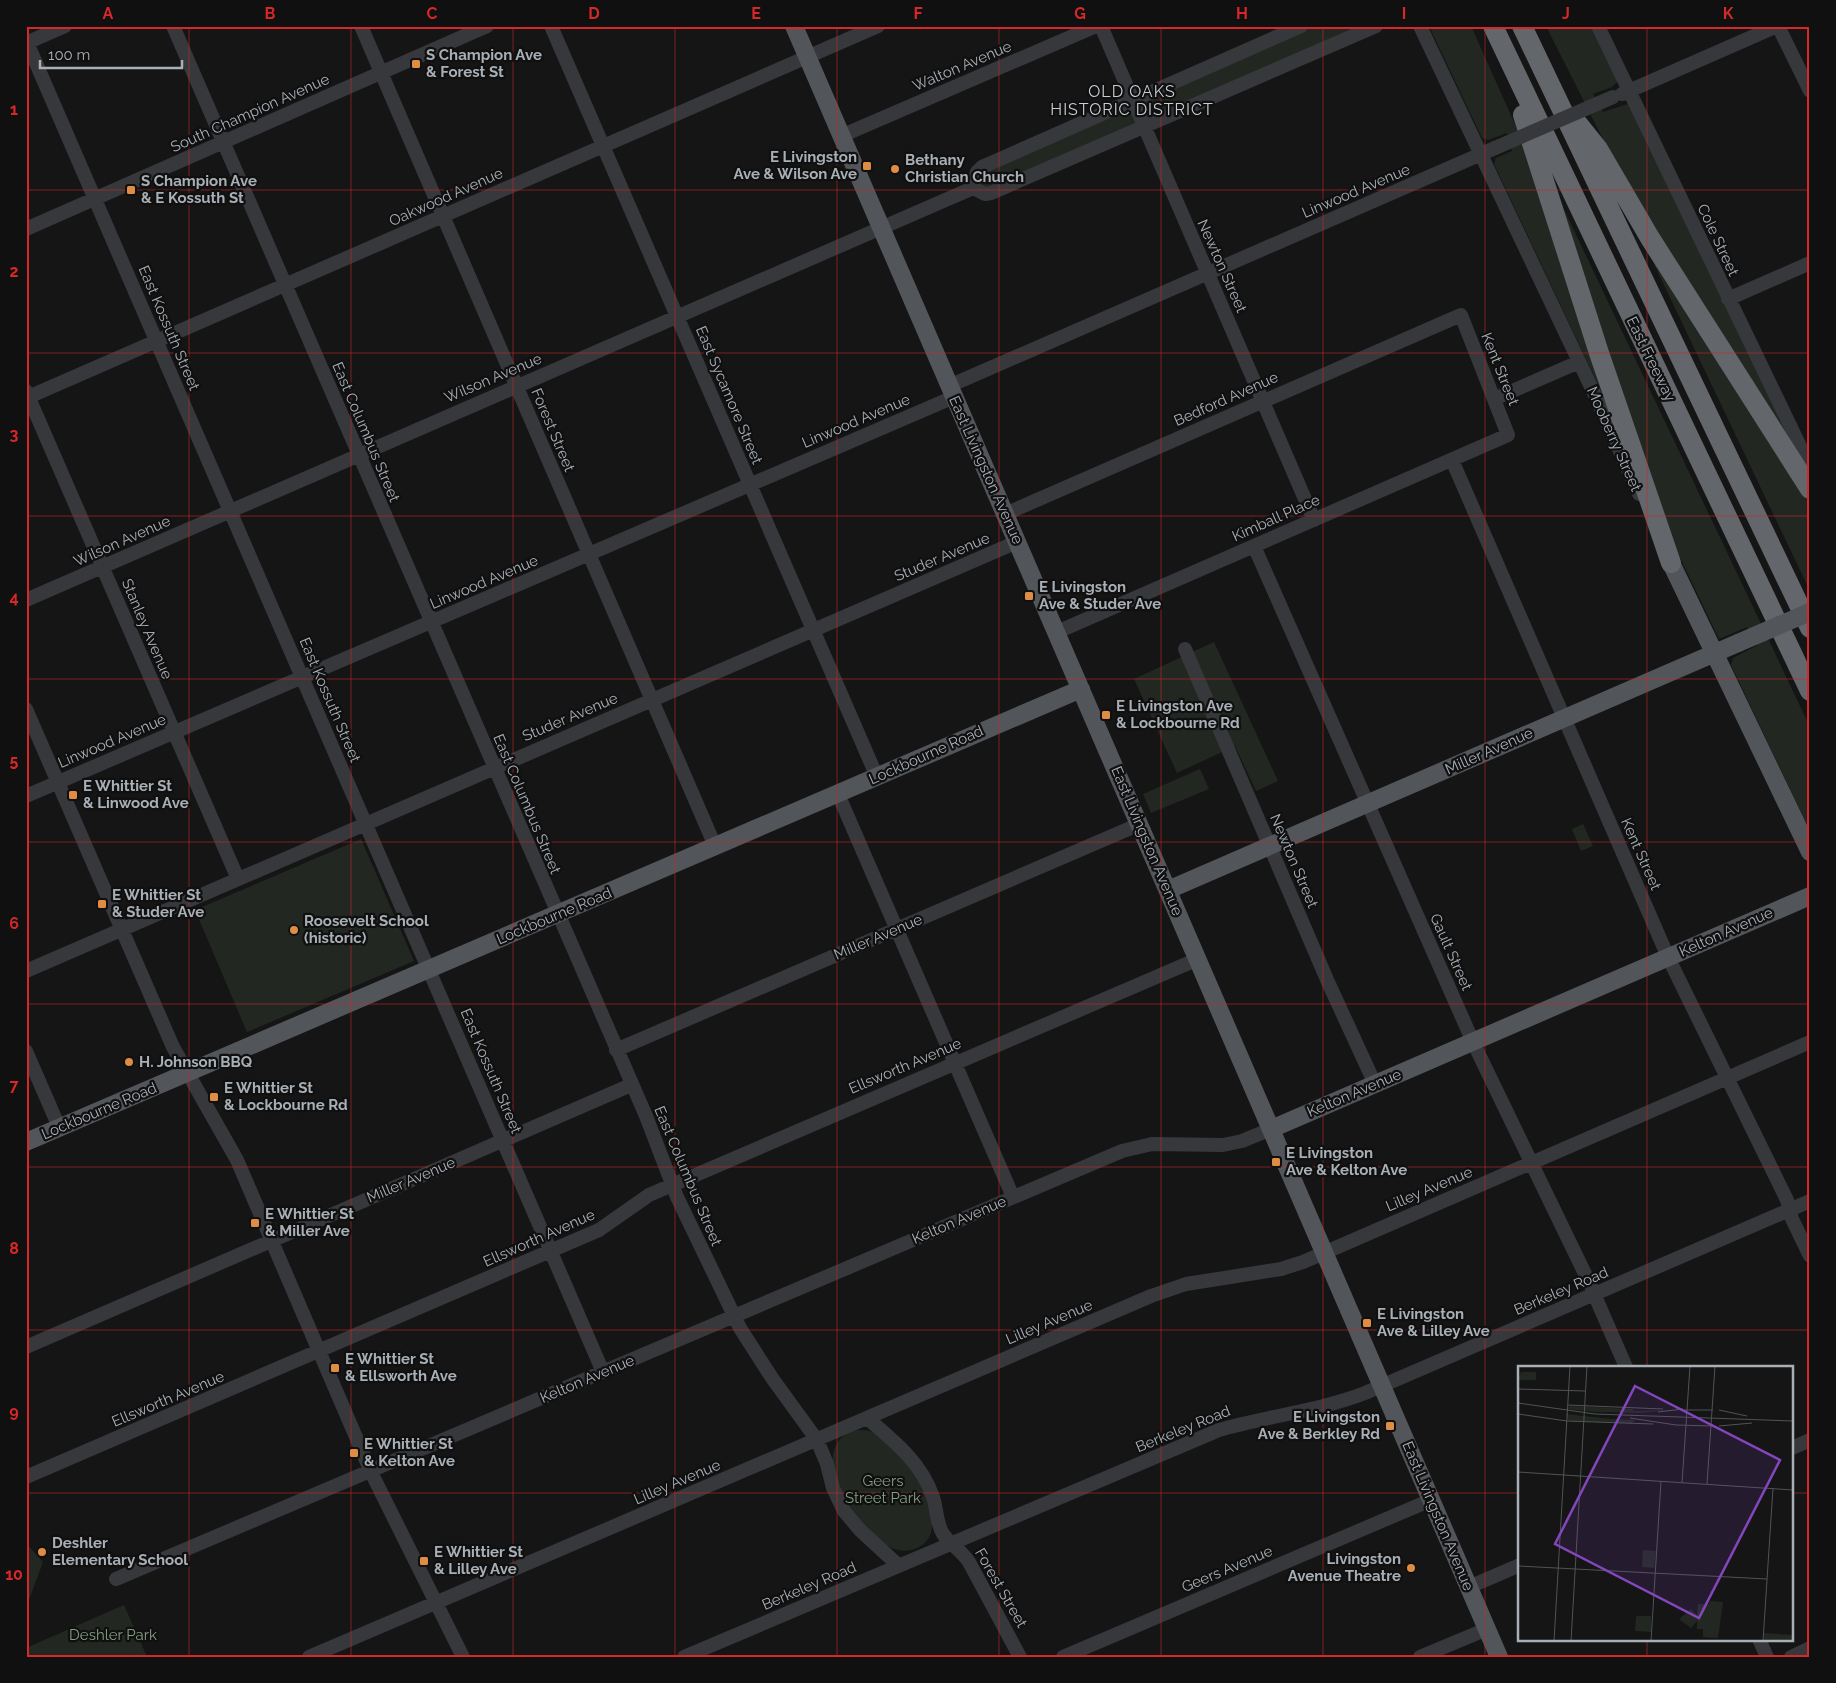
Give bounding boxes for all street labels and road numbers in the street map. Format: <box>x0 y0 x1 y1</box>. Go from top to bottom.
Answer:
street label: Walton Avenue <box>910 37 1014 95</box>
street label: South Champion Avenue <box>168 70 332 156</box>
street label: Linwood Avenue <box>1299 160 1413 222</box>
street label: Oakwood Avenue <box>386 164 506 230</box>
street label: Cole Street <box>1693 201 1743 279</box>
street label: Newton Street <box>1193 217 1251 315</box>
street label: East Kossuth Street <box>135 263 203 393</box>
street label: East Freeway <box>1623 314 1679 404</box>
street label: East Sycamore Street <box>692 323 766 467</box>
street label: Kent Street <box>1477 330 1523 408</box>
street label: Wilson Avenue <box>442 349 545 407</box>
street label: East Columbus Street <box>328 359 404 505</box>
street label: Bedford Avenue <box>1171 368 1281 430</box>
street label: Mooberry Street <box>1583 384 1645 494</box>
street label: Forest Street <box>527 386 579 474</box>
street label: Linwood Avenue <box>799 390 913 452</box>
street label: East Livingston Avenue <box>945 393 1027 547</box>
street label: Kimball Place <box>1229 491 1323 545</box>
street label: Wilson Avenue <box>71 512 173 570</box>
street label: Studer Avenue <box>892 529 993 585</box>
street label: Linwood Avenue <box>427 551 541 613</box>
street label: Stanley Avenue <box>118 576 176 682</box>
street label: East Kossuth Street <box>296 635 364 765</box>
street label: Studer Avenue <box>520 689 621 745</box>
street label: Linwood Avenue <box>55 710 169 772</box>
street label: Lockbourne Road <box>866 722 986 788</box>
street label: Miller Avenue <box>1442 724 1536 778</box>
street label: East Columbus Street <box>489 731 565 877</box>
street label: East Livingston Avenue <box>1107 764 1187 919</box>
street label: Newton Street <box>1266 811 1322 911</box>
street label: Kent Street <box>1617 815 1665 893</box>
street label: Lockbourne Road <box>494 884 614 948</box>
street label: Kelton Avenue <box>1676 903 1776 961</box>
street label: Miller Avenue <box>831 910 925 964</box>
street label: Gault Street <box>1426 911 1476 993</box>
street label: East Kossuth Street <box>457 1006 525 1136</box>
street label: Ellsworth Avenue <box>846 1034 964 1098</box>
street label: Kelton Avenue <box>1304 1065 1404 1121</box>
street label: Lockbourne Road <box>39 1079 159 1143</box>
street label: East Columbus Street <box>650 1103 726 1249</box>
street label: Miller Avenue <box>364 1153 458 1207</box>
street label: Lilley Avenue <box>1383 1163 1475 1215</box>
street label: Kelton Avenue <box>909 1192 1009 1248</box>
street label: Ellsworth Avenue <box>480 1205 598 1271</box>
street label: Berkeley Road <box>1511 1263 1611 1319</box>
street label: Lilley Avenue <box>1003 1296 1095 1348</box>
street label: Kelton Avenue <box>537 1351 637 1407</box>
street label: Ellsworth Avenue <box>109 1367 227 1431</box>
street label: Berkeley Road <box>1133 1402 1233 1456</box>
street label: East Livingston Avenue <box>1398 1439 1478 1594</box>
street label: Lilley Avenue <box>631 1456 723 1508</box>
street label: Geers Avenue <box>1179 1542 1275 1596</box>
street label: Forest Street <box>971 1545 1031 1631</box>
street label: Berkeley Road <box>759 1558 859 1614</box>

